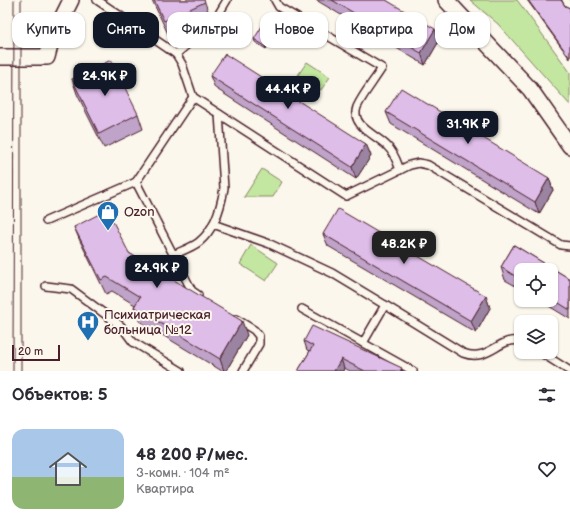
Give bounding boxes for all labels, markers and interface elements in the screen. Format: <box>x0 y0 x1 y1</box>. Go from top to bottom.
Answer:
chip: Купить <box>12 12 85 48</box>
chip: Снять <box>93 12 159 48</box>
chip: Фильтры <box>167 12 252 48</box>
chip: Новое <box>260 12 328 48</box>
chip: Квартира <box>336 12 427 48</box>
chip: Дом <box>435 12 490 48</box>
pin: 24.9K ₽ <box>68 63 142 97</box>
text: 24.9K ₽ <box>82 68 128 84</box>
pin: 44.4K ₽ <box>251 76 325 110</box>
text: 44.4K ₽ <box>265 81 311 97</box>
pin: 31.9K ₽ <box>431 111 505 145</box>
text: 31.9K ₽ <box>446 116 490 132</box>
shop icon: Ozon <box>95 199 121 232</box>
place label: Ozon <box>124 204 154 220</box>
pin: 48.2K ₽ <box>367 231 441 265</box>
text: 48.2K ₽ <box>381 236 427 252</box>
pin: 24.9K ₽ <box>120 255 194 289</box>
text: 24.9K ₽ <box>134 260 180 276</box>
map controls <box>514 263 558 359</box>
button: locate <box>514 263 558 307</box>
place label: Психиатрическая больница №12 <box>104 307 211 338</box>
hospital icon: Психиатрическая больница №12 <box>75 309 101 342</box>
button: layers <box>514 315 558 359</box>
scale bar <box>12 343 60 362</box>
text: 20 m <box>18 345 43 358</box>
icon: filters <box>536 384 558 406</box>
text: Объектов: 5 <box>12 385 108 405</box>
icon: home <box>44 445 92 493</box>
text: 48 200 ₽/мес. <box>136 445 248 465</box>
icon: heart <box>536 458 558 480</box>
text: 3-комн. · 104 m² <box>136 465 230 481</box>
text: Квартира <box>136 481 194 497</box>

